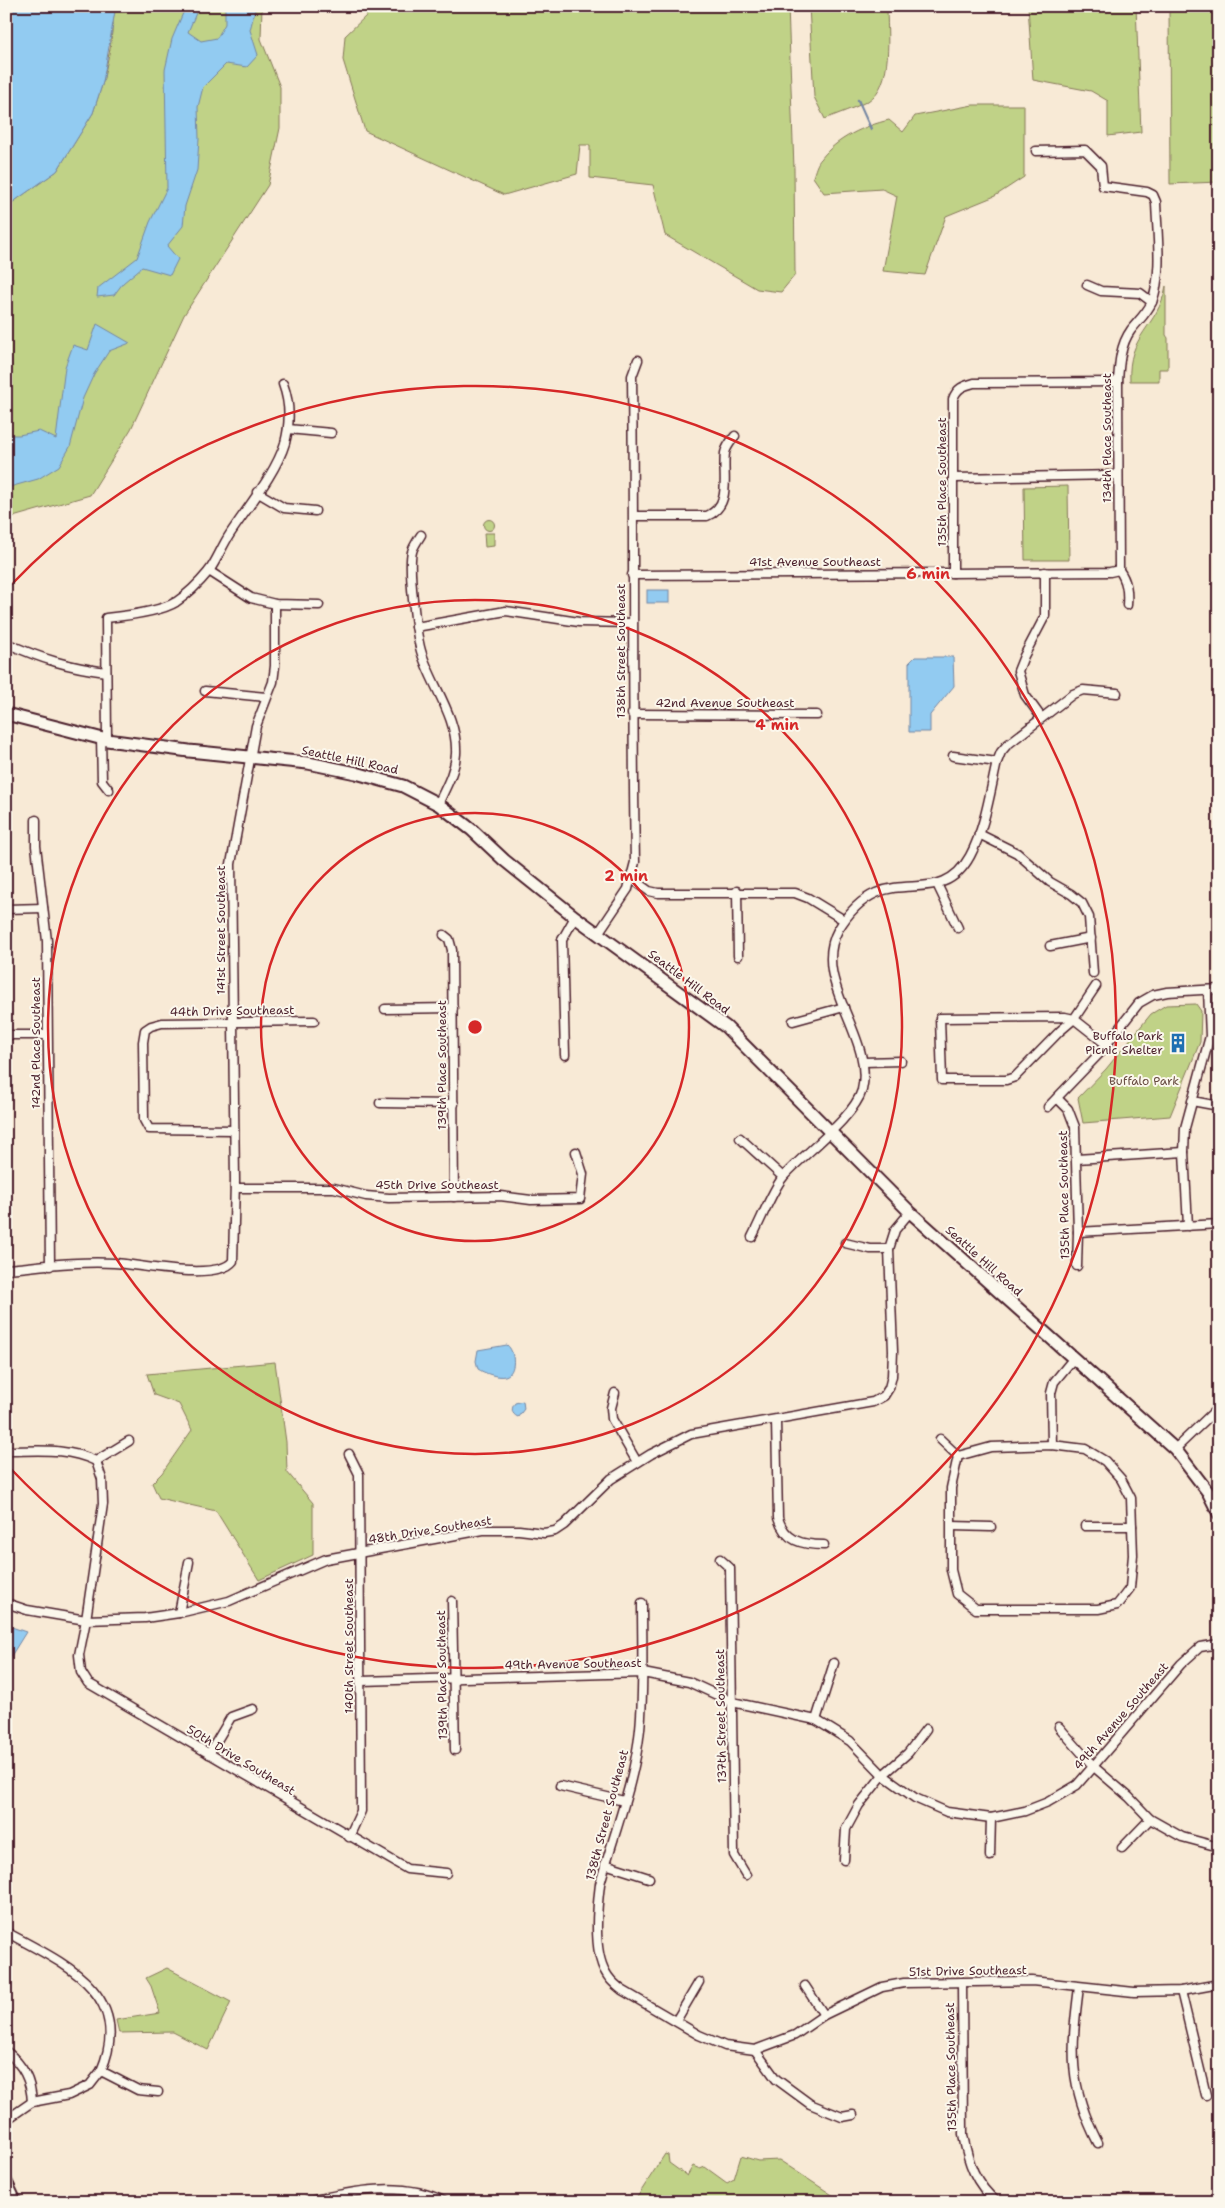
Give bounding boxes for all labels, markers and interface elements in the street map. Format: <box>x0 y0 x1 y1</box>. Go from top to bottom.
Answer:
street label: 134th Place Southeast <box>1099 373 1115 503</box>
street label: 135th Place Southeast <box>934 417 950 547</box>
street label: 41st Avenue Southeast <box>749 554 881 570</box>
text: 6 min <box>906 564 950 584</box>
street label: 138th Street Southeast <box>613 584 629 718</box>
street label: 42nd Avenue Southeast <box>655 695 795 711</box>
text: 4 min <box>755 715 799 735</box>
street label: Seattle Hill Road <box>300 742 400 778</box>
street label: 141st Street Southeast <box>213 865 229 995</box>
text: 2 min <box>604 866 648 886</box>
street label: Seattle Hill Road <box>645 946 733 1018</box>
street label: 142nd Place Southeast <box>28 977 44 1109</box>
street label: 139th Place Southeast <box>434 1000 450 1130</box>
street label: 44th Drive Southeast <box>170 1002 294 1020</box>
centre of rings <box>466 1018 484 1036</box>
place label: Buffalo Park Picnic Shelter <box>1085 1028 1163 1058</box>
building icon: Buffalo Park Picnic Shelter <box>1167 1032 1189 1054</box>
park label: Buffalo Park <box>1109 1073 1179 1089</box>
street label: 135th Place Southeast <box>1055 1130 1073 1260</box>
street label: 45th Drive Southeast <box>375 1177 499 1193</box>
street label: Seattle Hill Road <box>942 1222 1026 1300</box>
street label: 48th Drive Southeast <box>367 1512 493 1548</box>
street label: 140th Street Southeast <box>341 1578 357 1714</box>
street label: 139th Place Southeast <box>433 1610 451 1740</box>
street label: 137th Street Southeast <box>712 1649 730 1783</box>
street label: 49th Avenue Southeast <box>504 1655 642 1673</box>
street label: 49th Avenue Southeast <box>1070 1659 1172 1773</box>
street label: 50th Drive Southeast <box>184 1721 298 1799</box>
street label: 138th Street Southeast <box>582 1748 632 1882</box>
street label: 51st Drive Southeast <box>909 1962 1027 1980</box>
street label: 135th Place Southeast <box>942 2002 960 2132</box>

